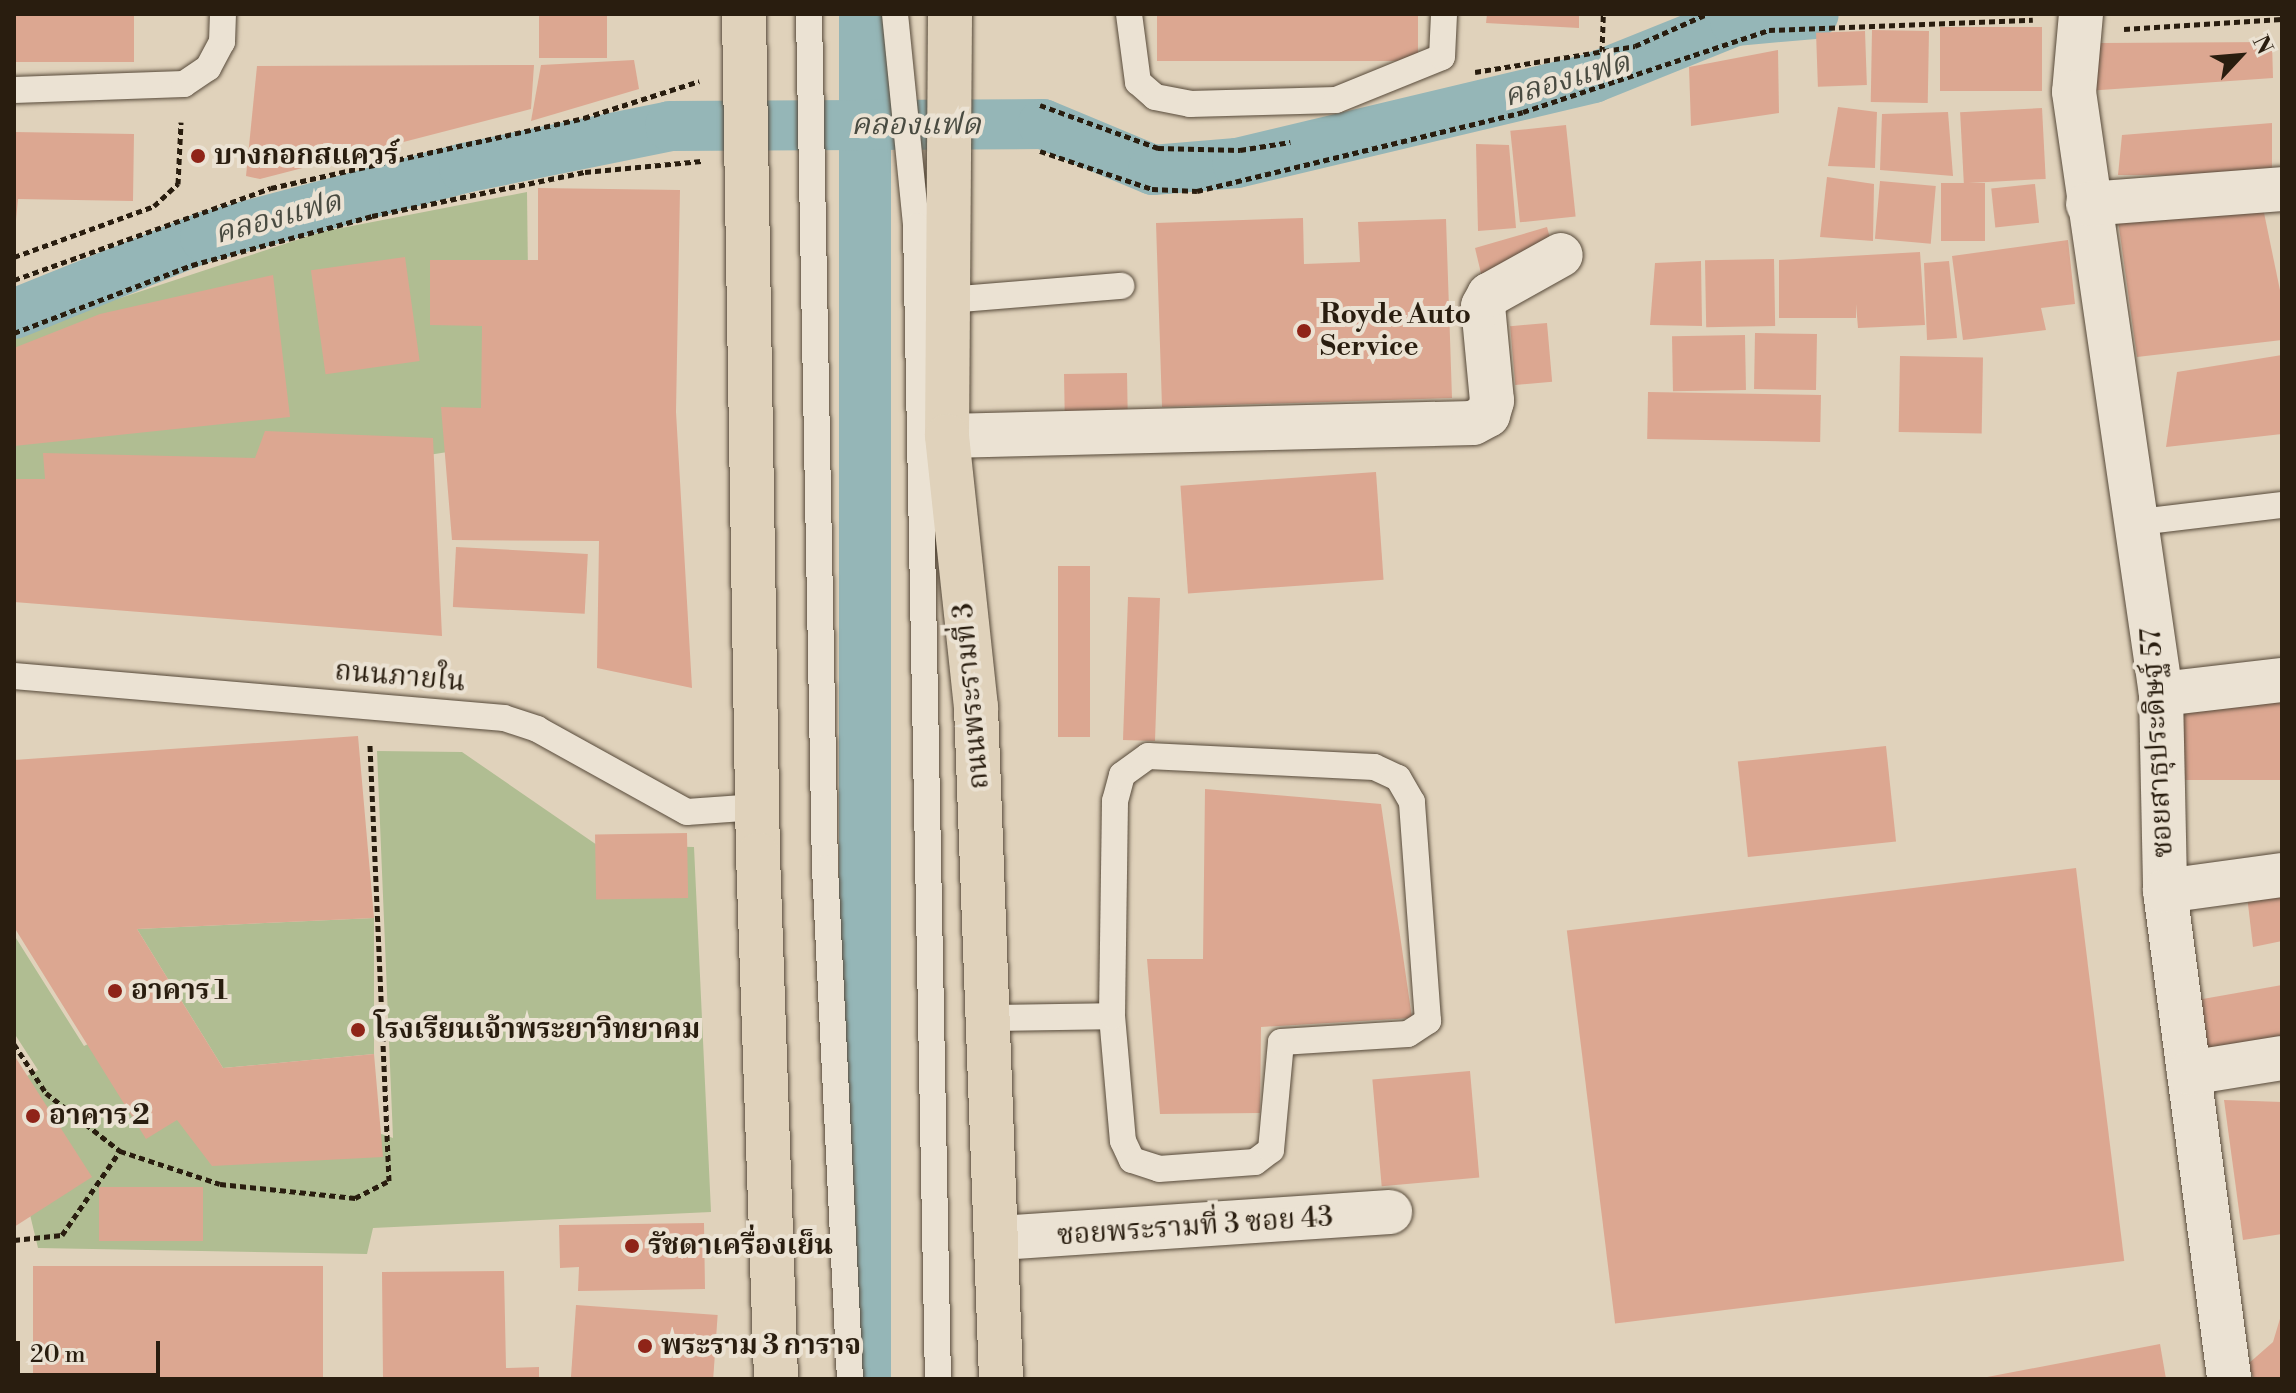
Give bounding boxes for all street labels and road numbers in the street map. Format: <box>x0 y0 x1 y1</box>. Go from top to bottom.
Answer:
street label: ถนนพระรามที่ 3 <box>947 601 997 791</box>
street label: ซอยสาธุประดิษฐ์ 57 <box>2135 627 2181 859</box>
street label: ถนนภายใน <box>333 655 467 699</box>
street label: ซอยพระรามที่ 3 ซอย 43 <box>1056 1201 1334 1253</box>

